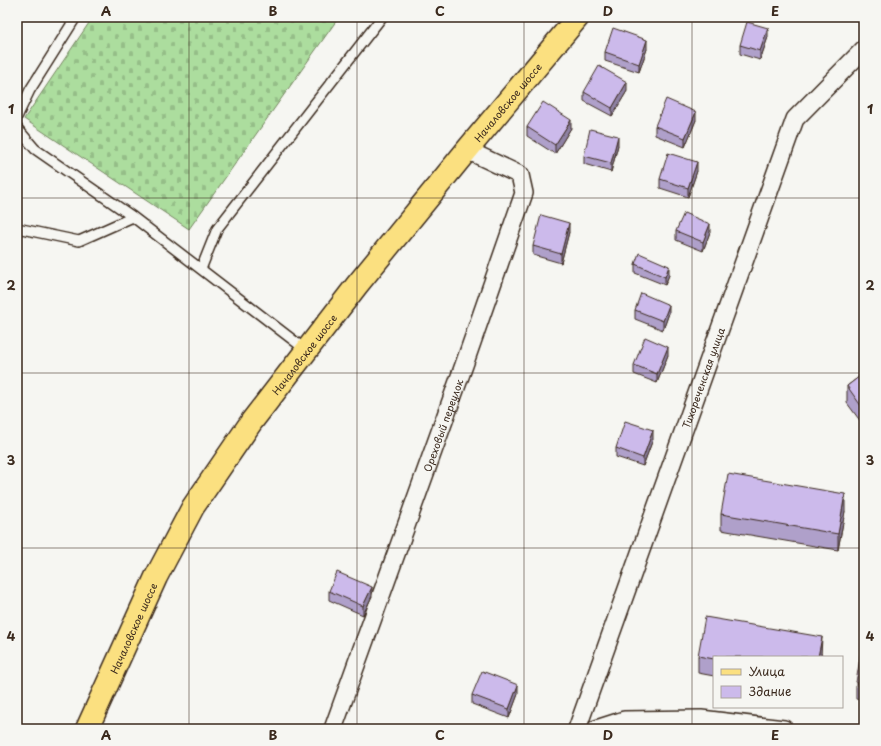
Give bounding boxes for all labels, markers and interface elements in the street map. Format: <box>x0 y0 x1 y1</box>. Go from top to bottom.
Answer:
text: A <box>101 1 111 20</box>
text: B <box>269 1 278 20</box>
text: C <box>435 1 445 20</box>
text: D <box>603 1 613 20</box>
text: E <box>771 1 779 20</box>
street label: Началовское шоссе <box>470 59 544 145</box>
text: 1 <box>8 99 14 118</box>
text: 1 <box>867 99 873 118</box>
text: 2 <box>6 275 16 294</box>
text: 2 <box>865 275 875 294</box>
street label: Началовское шоссе <box>268 310 340 398</box>
street label: Тихореченская улица <box>678 324 728 430</box>
street label: Ореховый переулок <box>419 377 466 473</box>
text: 3 <box>7 450 16 469</box>
text: 3 <box>866 450 875 469</box>
street label: Началовское шоссе <box>106 580 160 676</box>
text: 4 <box>7 626 16 645</box>
text: 4 <box>866 626 875 645</box>
legend <box>713 656 843 708</box>
text: Улица <box>749 662 785 680</box>
text: Здание <box>749 682 791 700</box>
text: A <box>101 725 111 744</box>
text: B <box>269 725 278 744</box>
text: C <box>435 725 445 744</box>
text: D <box>603 725 613 744</box>
text: E <box>771 725 779 744</box>

